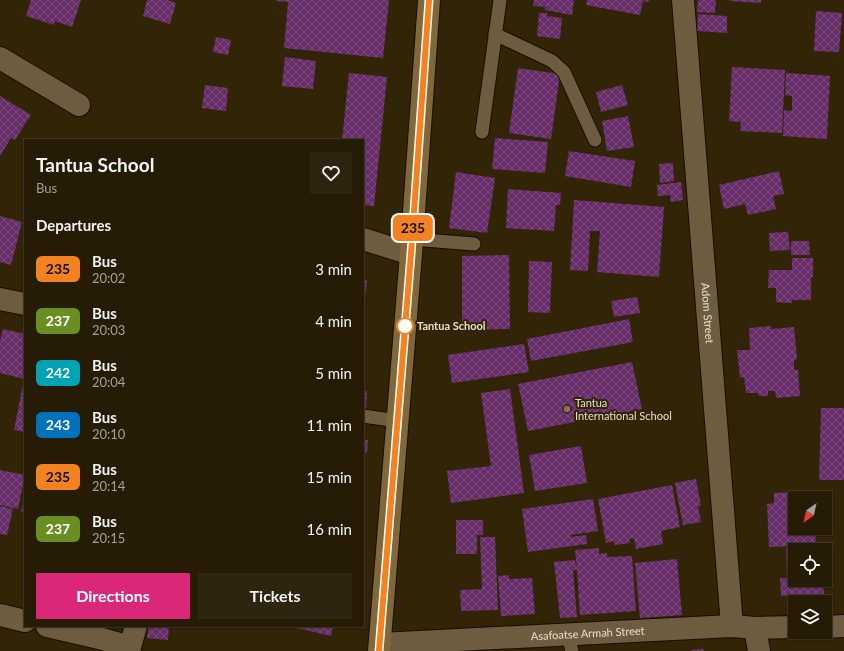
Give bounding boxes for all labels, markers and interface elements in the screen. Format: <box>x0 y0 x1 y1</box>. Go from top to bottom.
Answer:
button: heart <box>310 152 352 194</box>
text: Tantua School <box>36 153 154 176</box>
text: Bus <box>36 180 57 196</box>
line badge: 235 <box>390 215 436 241</box>
text: Departures <box>36 216 111 234</box>
text: 235 <box>401 219 425 236</box>
text: Bus <box>92 252 117 270</box>
text: 235 <box>46 260 70 277</box>
text: 3 min <box>315 260 352 278</box>
text: 20:02 <box>92 270 125 286</box>
street label: Adom Street <box>699 282 717 344</box>
text: Bus <box>92 304 117 322</box>
text: 237 <box>46 312 70 329</box>
text: 4 min <box>315 312 352 330</box>
marker: Tantua School <box>396 317 414 335</box>
place label: Tantua School <box>417 319 486 332</box>
text: 20:03 <box>92 322 125 338</box>
text: Bus <box>92 356 117 374</box>
text: 242 <box>46 364 70 381</box>
text: 5 min <box>315 364 352 382</box>
text: 20:04 <box>92 374 125 390</box>
place label: Tantua International School <box>575 396 672 422</box>
marker: Tantua International School <box>562 404 572 414</box>
text: Bus <box>92 408 117 426</box>
text: 243 <box>46 416 70 433</box>
text: 11 min <box>306 416 352 434</box>
text: 20:10 <box>92 426 125 442</box>
text: Bus <box>92 460 117 478</box>
text: 235 <box>46 468 70 485</box>
text: 15 min <box>306 468 352 486</box>
text: 20:14 <box>92 478 125 494</box>
north arrow <box>788 491 832 535</box>
map controls <box>788 491 832 639</box>
text: Bus <box>92 512 117 530</box>
text: 237 <box>46 520 70 537</box>
text: 16 min <box>306 520 352 538</box>
text: 20:15 <box>92 530 125 546</box>
button: locate <box>788 543 832 587</box>
button: Directions <box>36 573 190 619</box>
button: Tickets <box>198 573 352 619</box>
button: layers <box>788 595 832 639</box>
street label: Asafoatse Armah Street <box>530 623 645 642</box>

